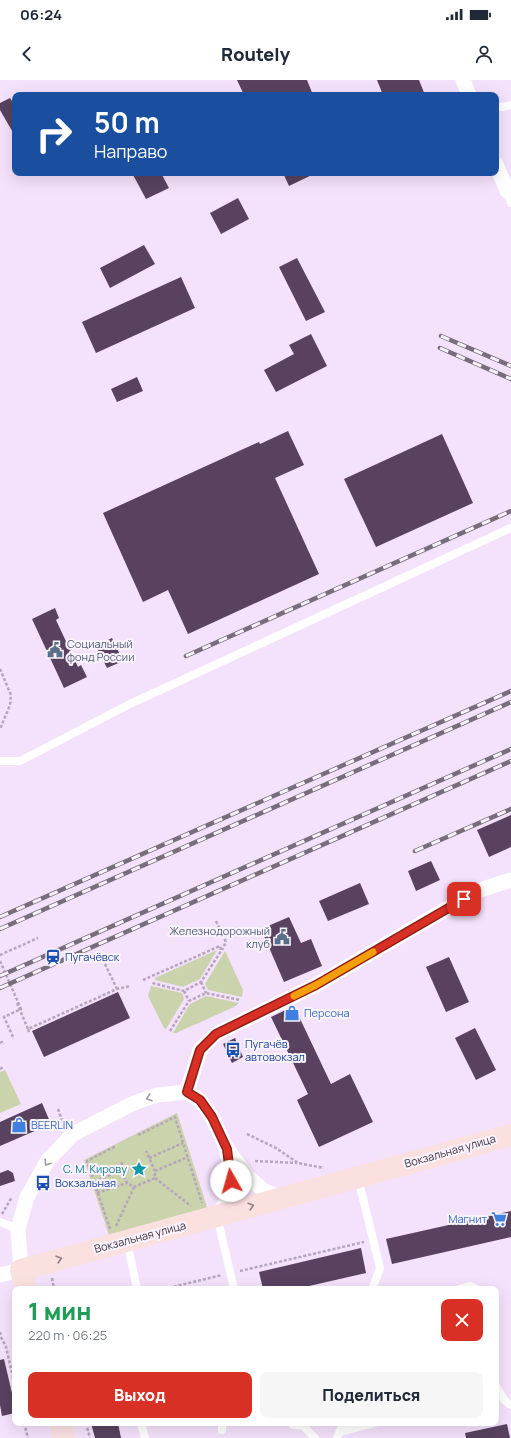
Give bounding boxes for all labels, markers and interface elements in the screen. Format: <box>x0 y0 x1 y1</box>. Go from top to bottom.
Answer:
text: 06:24 <box>20 4 62 25</box>
text: Routely <box>221 42 290 66</box>
icon: back <box>16 43 38 65</box>
icon: person <box>473 43 495 65</box>
text: 50 m <box>94 103 160 141</box>
icon: right <box>28 108 80 160</box>
text: Направо <box>94 139 168 163</box>
place label: Социальный фонд России <box>67 636 134 664</box>
public building icon: Социальный фонд России <box>46 641 64 659</box>
pin <box>447 882 481 916</box>
icon: arrive <box>453 888 475 910</box>
place label: Железнодорожный клуб <box>169 923 270 951</box>
public building icon: Железнодорожный клуб <box>273 928 291 946</box>
station icon: Пугачёвск <box>44 948 62 966</box>
place label: Пугачёвск <box>65 949 120 964</box>
shop icon: Персона <box>283 1004 301 1022</box>
place label: Персона <box>304 1005 350 1020</box>
place label: Пугачёв автовокзал <box>245 1036 305 1064</box>
bus stop icon: Пугачёв автовокзал <box>224 1041 242 1059</box>
one-way arrow <box>145 1093 152 1102</box>
shop icon: BEERLIN <box>10 1116 28 1134</box>
place label: BEERLIN <box>31 1117 73 1132</box>
street label: Вокзальная улица <box>402 1130 497 1171</box>
one-way arrow <box>45 1158 52 1165</box>
place icon: С. М. Кирову <box>130 1160 148 1178</box>
position arrow <box>210 1160 252 1202</box>
place label: С. М. Кирову <box>63 1161 127 1176</box>
bus stop icon: Вокзальная <box>34 1174 52 1192</box>
place label: Вокзальная <box>55 1175 116 1190</box>
one-way arrow <box>248 1202 255 1211</box>
supermarket icon: Магнит <box>490 1210 508 1228</box>
place label: Магнит <box>448 1211 487 1226</box>
street label: Вокзальная улица <box>92 1217 187 1256</box>
one-way arrow <box>55 1256 62 1264</box>
text: 1 мин <box>28 1294 91 1327</box>
button: close <box>441 1299 483 1341</box>
text: 220 m · 06:25 <box>28 1326 107 1344</box>
button: Выход <box>28 1372 252 1418</box>
button: Поделиться <box>260 1372 483 1418</box>

